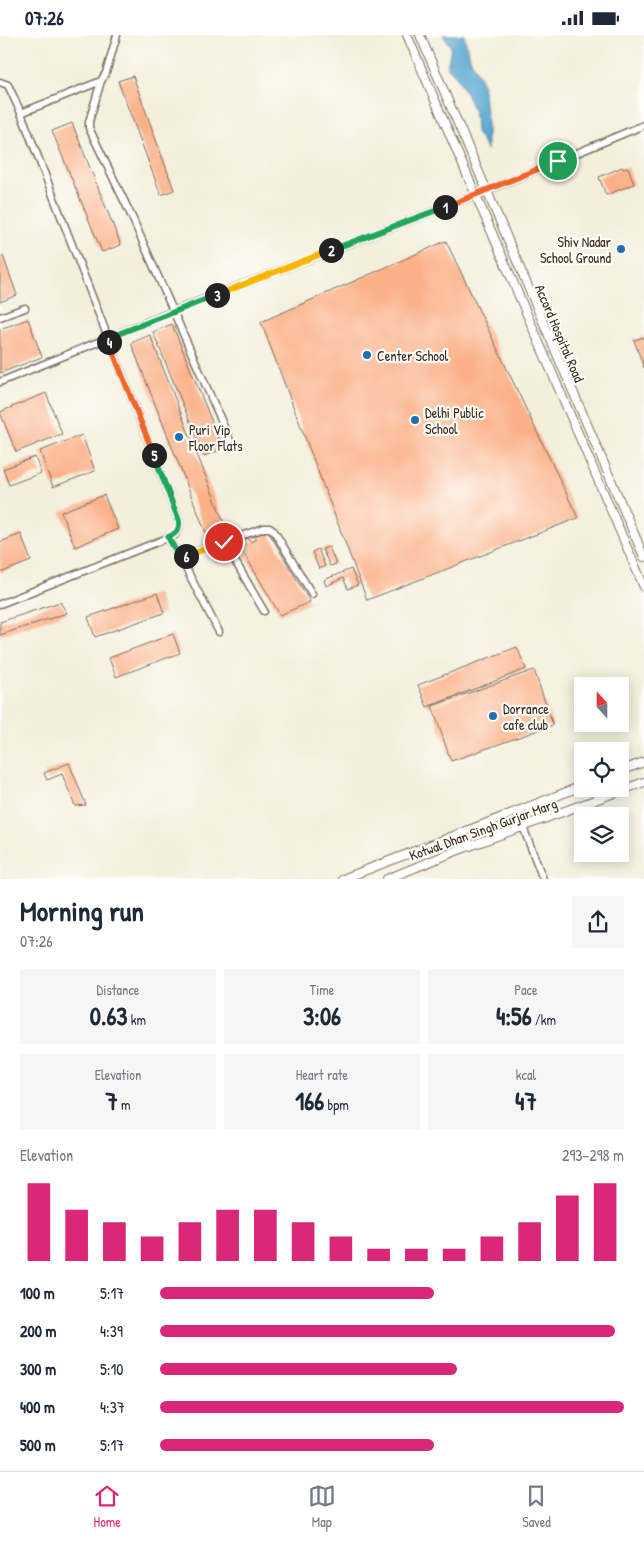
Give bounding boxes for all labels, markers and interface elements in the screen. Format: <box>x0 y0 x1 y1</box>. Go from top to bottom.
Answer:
text: 07:26 <box>25 5 64 31</box>
pin <box>537 140 579 182</box>
icon: arrive <box>544 147 572 175</box>
pin: 1 <box>432 195 458 219</box>
text: 1 <box>443 198 448 217</box>
place label: Shiv Nadar School Ground <box>540 232 612 267</box>
pin: 2 <box>318 237 344 263</box>
text: 2 <box>328 241 335 260</box>
marker: Shiv Nadar School Ground <box>615 243 627 255</box>
street label: Accord Hospital Road <box>530 281 589 386</box>
pin: 3 <box>204 283 230 307</box>
text: 3 <box>214 286 221 305</box>
pin: 4 <box>96 329 122 355</box>
text: 4 <box>107 333 112 352</box>
place label: Center School <box>377 346 449 365</box>
marker: Center School <box>361 349 373 361</box>
place label: Delhi Public School <box>425 403 484 438</box>
marker: Delhi Public School <box>409 414 421 426</box>
place label: Puri Vip Floor Flats <box>188 420 243 455</box>
marker: Puri Vip Floor Flats <box>173 431 185 443</box>
pin: 5 <box>142 443 166 467</box>
text: 5 <box>152 446 157 465</box>
pin <box>203 521 245 563</box>
icon: check <box>210 528 238 556</box>
pin: 6 <box>174 543 198 569</box>
text: 6 <box>184 547 189 566</box>
north arrow <box>574 677 629 733</box>
map controls <box>574 677 629 862</box>
place label: Dorrance cafe club <box>503 699 549 734</box>
marker: Dorrance cafe club <box>487 710 499 722</box>
button: locate <box>574 742 629 797</box>
street label: Kotwal Dhan Singh Gurjar Marg <box>406 793 560 866</box>
button: layers <box>574 807 629 862</box>
text: Morning run <box>20 892 144 930</box>
button: share <box>572 896 624 948</box>
text: 07:26 <box>20 930 53 952</box>
text: Distance <box>97 980 139 999</box>
text: Time <box>310 980 334 999</box>
text: Pace <box>514 980 538 999</box>
text: 0.63 <box>90 999 128 1033</box>
text: 3:06 <box>303 999 341 1033</box>
text: 4:56 <box>496 999 532 1033</box>
text: km <box>128 1010 146 1029</box>
text: /km <box>532 1010 556 1029</box>
text: Elevation <box>95 1065 141 1084</box>
text: Heart rate <box>296 1065 348 1084</box>
text: kcal <box>516 1065 536 1084</box>
text: 7 <box>105 1084 118 1118</box>
text: 166 <box>295 1084 324 1118</box>
text: 47 <box>515 1084 537 1118</box>
text: m <box>118 1095 131 1114</box>
text: bpm <box>324 1095 349 1114</box>
text: Elevation <box>20 1144 73 1166</box>
text: 293–298 m <box>562 1144 624 1166</box>
text: 100 m <box>20 1282 55 1304</box>
text: 5:17 <box>100 1282 124 1304</box>
text: 200 m <box>20 1320 56 1342</box>
text: 4:39 <box>100 1320 123 1342</box>
text: 300 m <box>20 1358 56 1380</box>
text: 5:10 <box>100 1358 123 1380</box>
text: 400 m <box>20 1396 55 1418</box>
text: 4:37 <box>100 1396 125 1418</box>
text: 500 m <box>20 1434 56 1456</box>
text: 5:17 <box>100 1434 124 1456</box>
tab: Home <box>93 1482 121 1531</box>
tab: Map <box>308 1482 336 1531</box>
tab: Saved <box>522 1482 551 1531</box>

